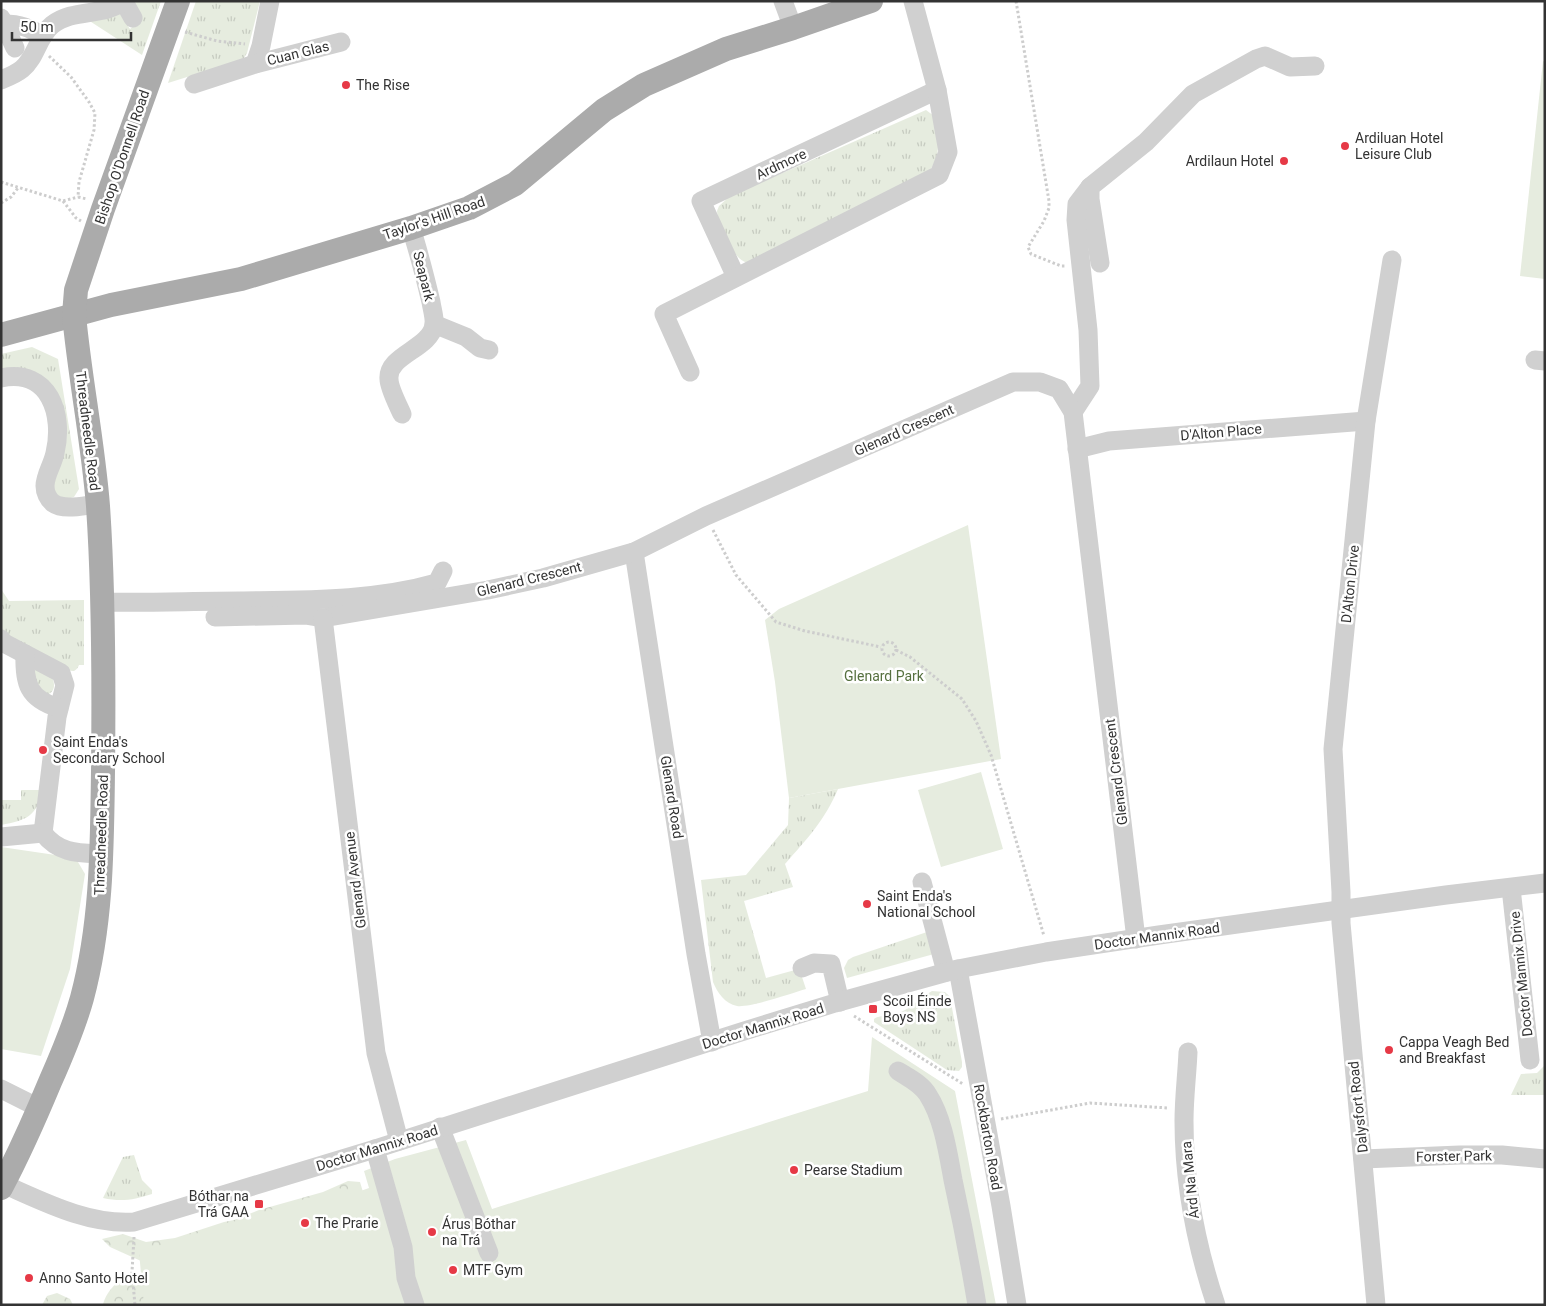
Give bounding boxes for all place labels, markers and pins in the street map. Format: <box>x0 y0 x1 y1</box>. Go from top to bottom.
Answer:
place label: The Rise <box>356 77 410 93</box>
marker: The Rise <box>340 79 352 91</box>
place label: Ardiluan Hotel Leisure Club <box>1355 130 1443 162</box>
marker: Ardiluan Hotel Leisure Club <box>1339 140 1351 152</box>
place label: Ardilaun Hotel <box>1186 153 1274 169</box>
marker: Ardilaun Hotel <box>1278 155 1290 167</box>
place label: Saint Enda's Secondary School <box>53 734 165 766</box>
marker: Saint Enda's Secondary School <box>37 744 49 756</box>
place label: Saint Enda's National School <box>877 888 976 920</box>
marker: Saint Enda's National School <box>861 898 873 910</box>
place label: Scoil Éinde Boys NS <box>883 992 951 1025</box>
marker: Scoil Éinde Boys NS <box>867 1003 879 1015</box>
place label: Cappa Veagh Bed and Breakfast <box>1399 1034 1509 1066</box>
marker: Cappa Veagh Bed and Breakfast <box>1383 1044 1395 1056</box>
place label: Pearse Stadium <box>804 1162 902 1178</box>
marker: Pearse Stadium <box>788 1164 800 1176</box>
place label: Bóthar na Trá GAA <box>189 1188 249 1220</box>
marker: Bóthar na Trá GAA <box>253 1198 265 1210</box>
place label: The Prarie <box>315 1215 378 1231</box>
place label: Árus Bóthar na Trá <box>442 1215 516 1248</box>
marker: The Prarie <box>299 1217 311 1229</box>
marker: Árus Bóthar na Trá <box>426 1226 438 1238</box>
place label: MTF Gym <box>463 1262 523 1278</box>
marker: MTF Gym <box>447 1264 459 1276</box>
place label: Anno Santo Hotel <box>39 1270 148 1286</box>
marker: Anno Santo Hotel <box>23 1272 35 1284</box>

